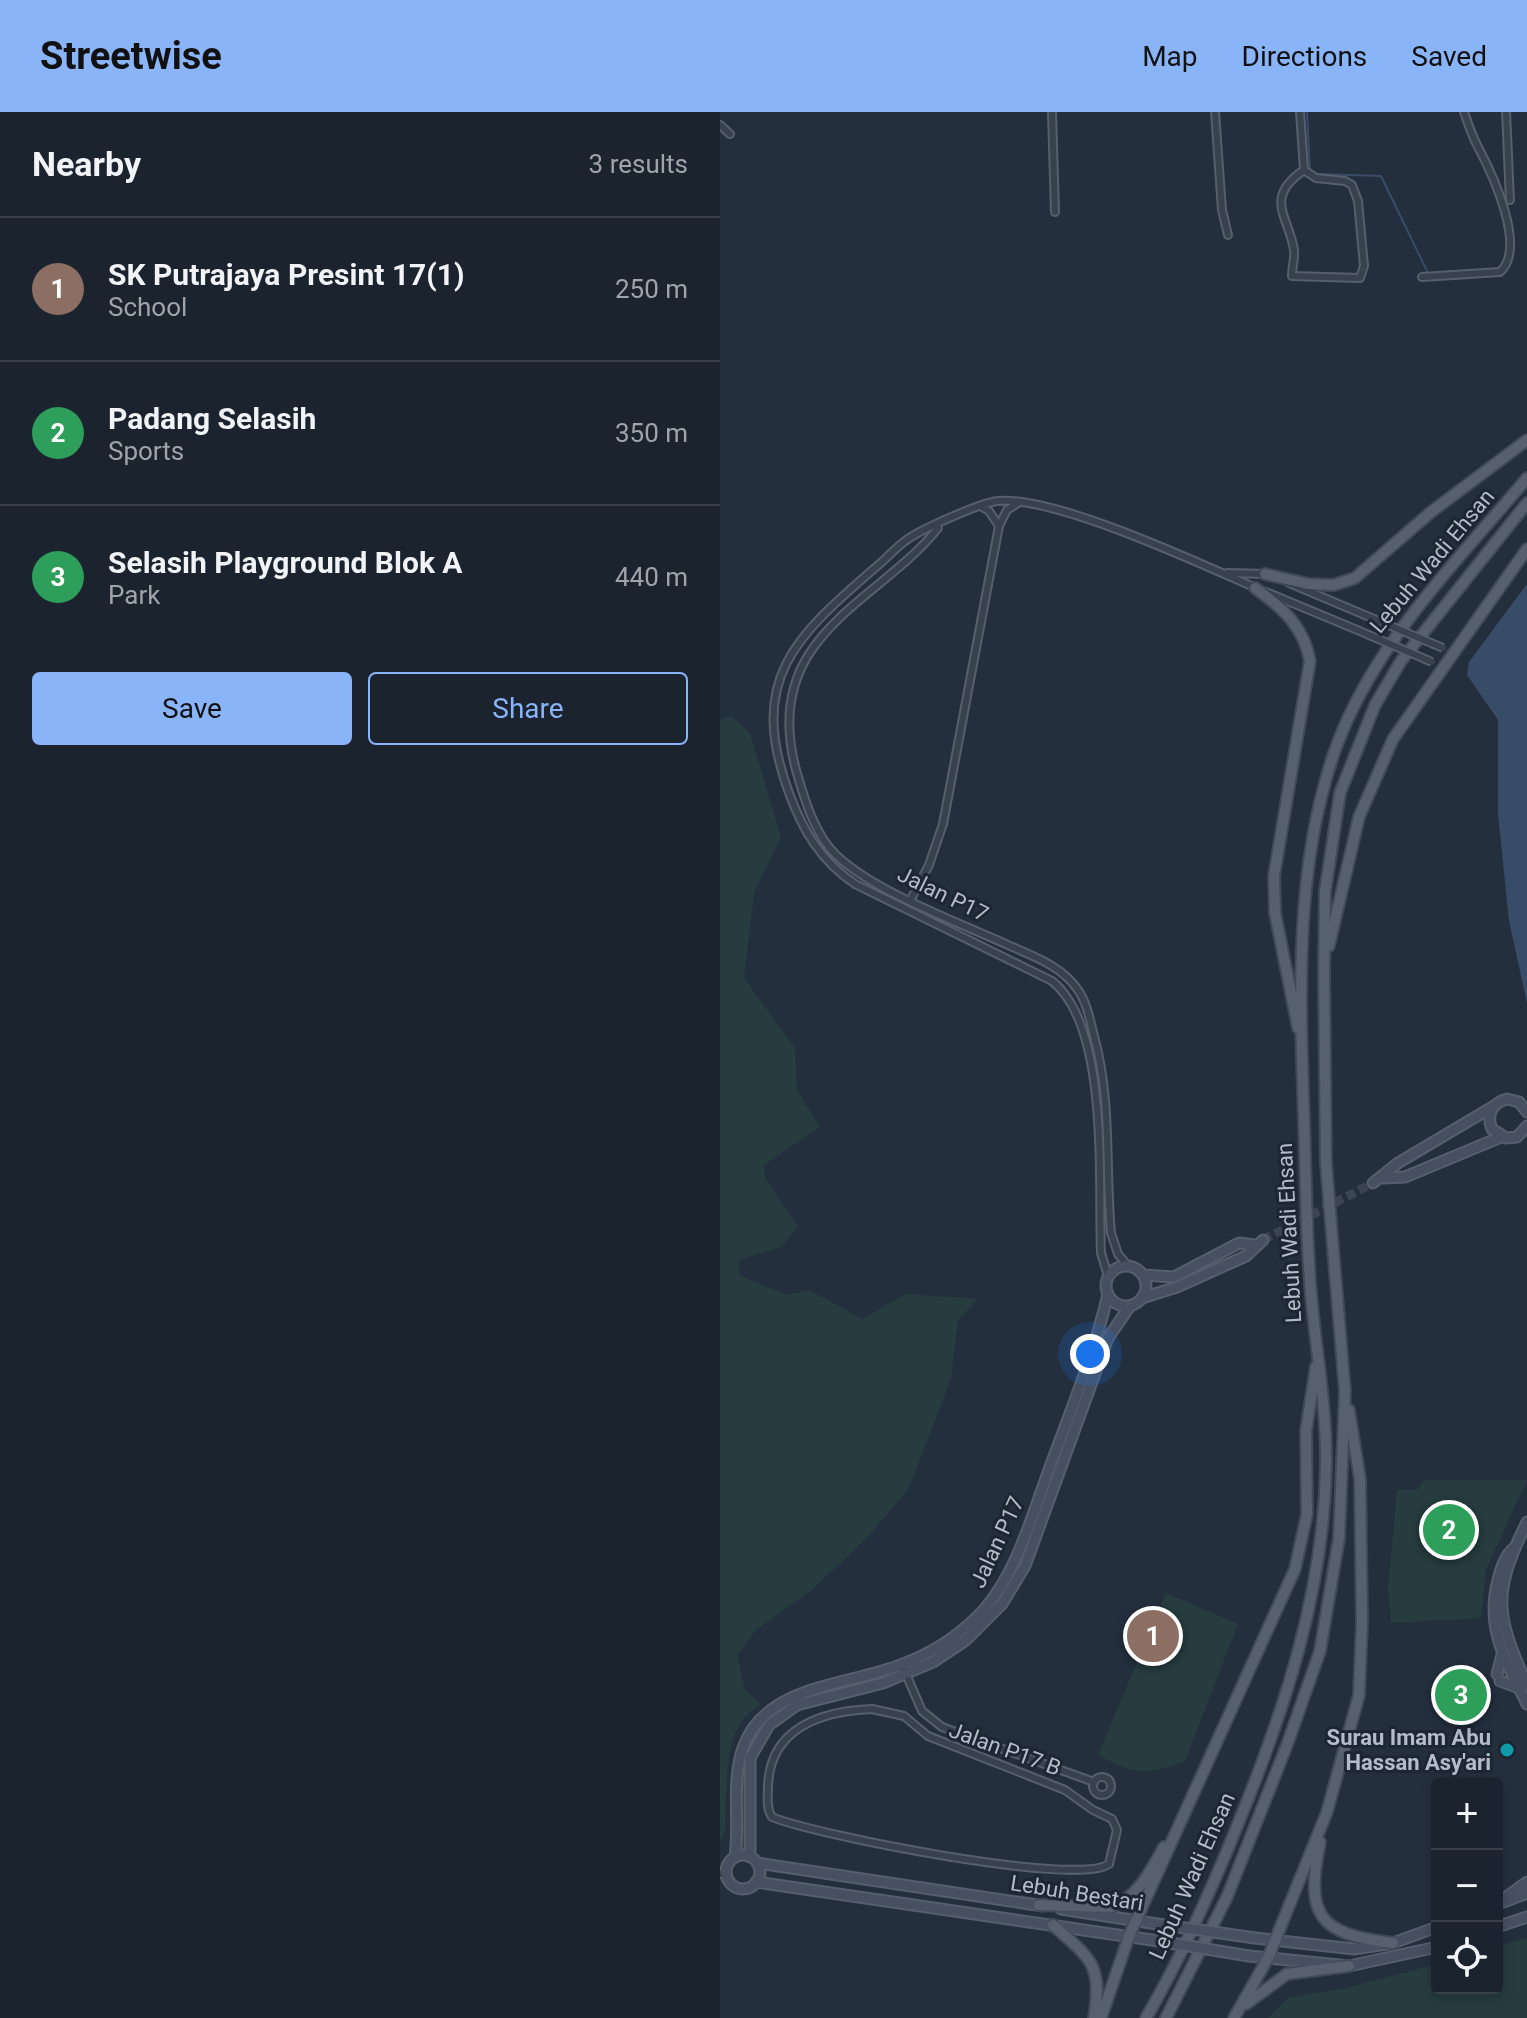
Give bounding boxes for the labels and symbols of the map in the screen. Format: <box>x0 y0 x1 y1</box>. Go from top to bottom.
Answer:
street label: Lebuh Wadi Ehsan <box>1365 484 1499 638</box>
street label: Jalan P17 <box>894 861 992 927</box>
street label: Lebuh Wadi Ehsan <box>1272 1142 1306 1324</box>
your location <box>1070 1334 1110 1374</box>
street label: Jalan P17 <box>965 1492 1029 1592</box>
pin: 2 <box>1423 1500 1475 1560</box>
pin: 1 <box>1127 1606 1179 1666</box>
pin: 3 <box>1435 1665 1487 1725</box>
street label: Jalan P17 B <box>946 1717 1064 1781</box>
place label: Surau Imam Abu Hassan Asy'ari <box>1327 1725 1491 1775</box>
marker: Surau Imam Abu Hassan Asy'ari <box>1498 1741 1516 1759</box>
street label: Lebuh Wadi Ehsan <box>1144 1789 1240 1963</box>
street label: Lebuh Bestari <box>1009 1870 1145 1916</box>

